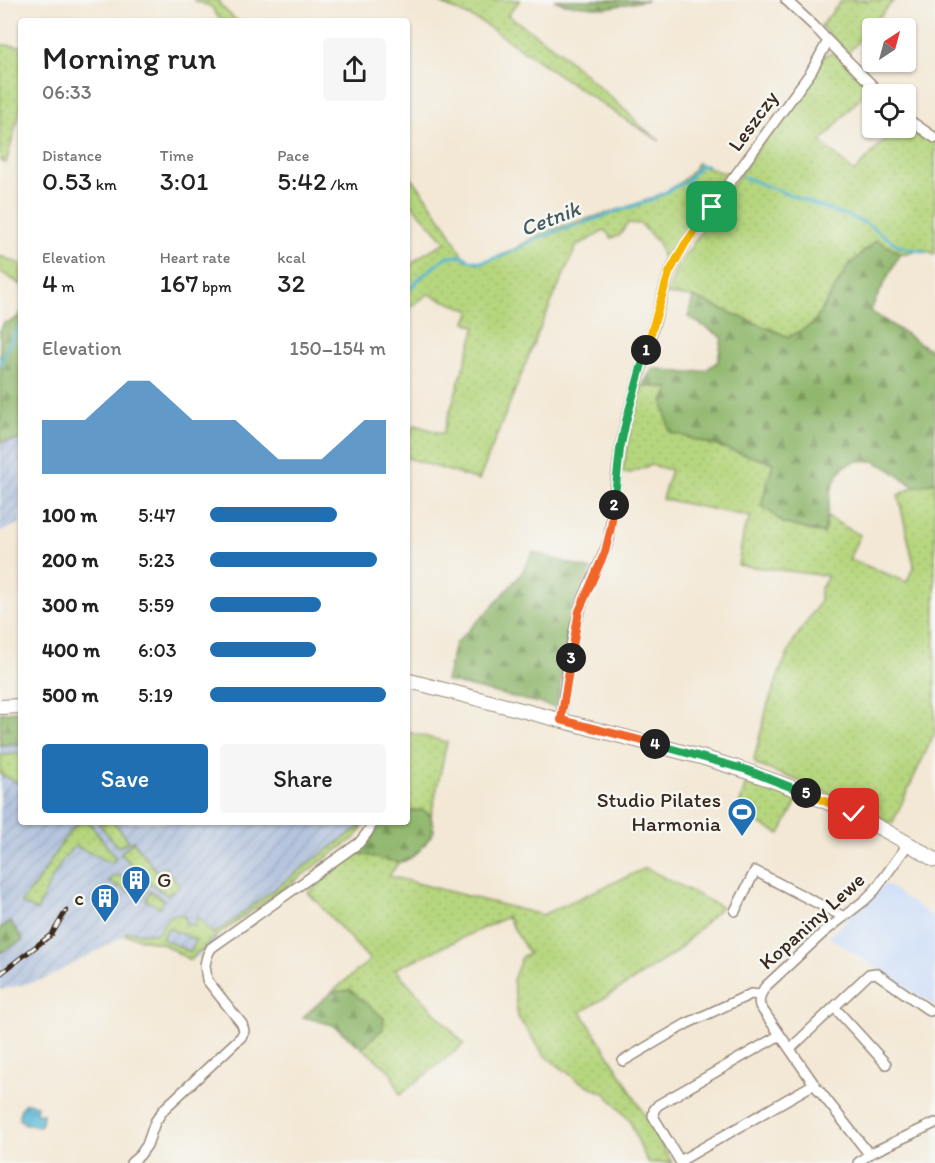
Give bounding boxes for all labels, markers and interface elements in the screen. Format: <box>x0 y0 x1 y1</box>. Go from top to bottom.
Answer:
north arrow <box>862 18 916 72</box>
map controls <box>862 18 916 138</box>
text: Morning run <box>42 38 217 77</box>
button: share <box>323 38 386 101</box>
text: 06:33 <box>42 80 92 104</box>
button: locate <box>862 84 916 138</box>
street label: Leszczy <box>722 85 783 156</box>
text: Distance <box>42 146 102 165</box>
text: Time <box>160 146 194 165</box>
text: Pace <box>277 146 309 165</box>
text: 0.53 <box>42 165 92 197</box>
text: 3:01 <box>160 165 208 197</box>
text: 5:42 <box>277 165 327 197</box>
text: km <box>92 175 117 194</box>
text: /km <box>327 175 358 194</box>
pin <box>686 181 737 232</box>
icon: arrive <box>695 190 728 223</box>
water label: Cetnik <box>517 194 585 242</box>
text: Elevation <box>42 248 106 267</box>
text: Heart rate <box>160 248 230 267</box>
text: kcal <box>277 248 306 267</box>
text: 4 <box>42 267 58 299</box>
text: 167 <box>160 267 198 299</box>
text: 32 <box>277 267 305 299</box>
text: m <box>58 277 75 296</box>
text: bpm <box>198 277 232 296</box>
pin: 1 <box>631 335 661 365</box>
text: Elevation <box>42 336 121 360</box>
text: 150–154 m <box>290 336 386 360</box>
text: 1 <box>642 340 650 359</box>
pin: 2 <box>599 490 629 520</box>
text: 2 <box>610 495 618 514</box>
text: 100 m <box>42 503 97 527</box>
text: 5:47 <box>138 503 175 527</box>
text: 200 m <box>42 548 98 572</box>
text: 5:23 <box>138 548 175 572</box>
text: 300 m <box>42 593 99 617</box>
text: 5:59 <box>138 593 174 617</box>
text: 400 m <box>42 638 100 662</box>
text: 6:03 <box>138 638 177 662</box>
pin: 3 <box>556 643 586 673</box>
text: 3 <box>567 648 575 667</box>
text: 500 m <box>42 683 98 707</box>
text: 5:19 <box>138 683 173 707</box>
pin: 4 <box>640 729 670 759</box>
text: 4 <box>650 734 660 753</box>
button: Save <box>42 744 208 813</box>
button: Share <box>220 744 386 813</box>
pin: 5 <box>791 778 821 808</box>
text: 5 <box>802 783 810 802</box>
place label: Studio Pilates Harmonia <box>597 787 721 836</box>
pin <box>828 788 879 839</box>
sports icon: Studio Pilates Harmonia <box>726 796 758 838</box>
icon: check <box>837 797 870 830</box>
building icon: G <box>120 864 152 906</box>
place label: G <box>157 867 172 892</box>
street label: Kopaniny Lewe <box>754 867 870 975</box>
building icon: c <box>89 882 121 924</box>
place label: c <box>74 885 84 910</box>

